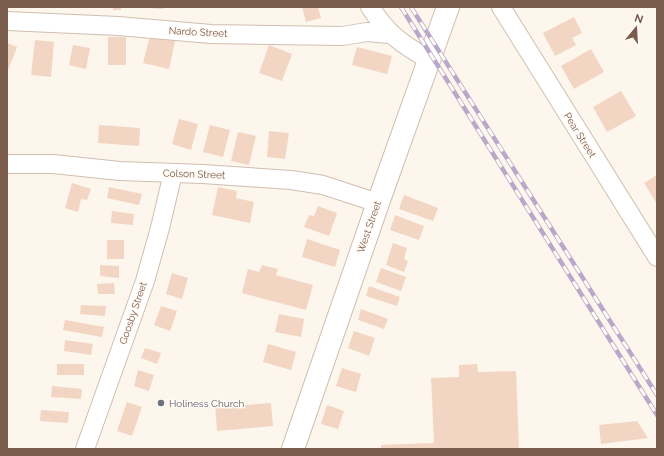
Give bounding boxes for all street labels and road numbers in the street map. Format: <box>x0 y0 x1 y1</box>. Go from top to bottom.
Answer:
street label: Nardo Street <box>168 25 228 39</box>
street label: Pear Street <box>562 110 599 160</box>
street label: Colson Street <box>163 167 226 181</box>
street label: West Street <box>355 199 383 254</box>
street label: Goosby Street <box>117 280 149 346</box>

